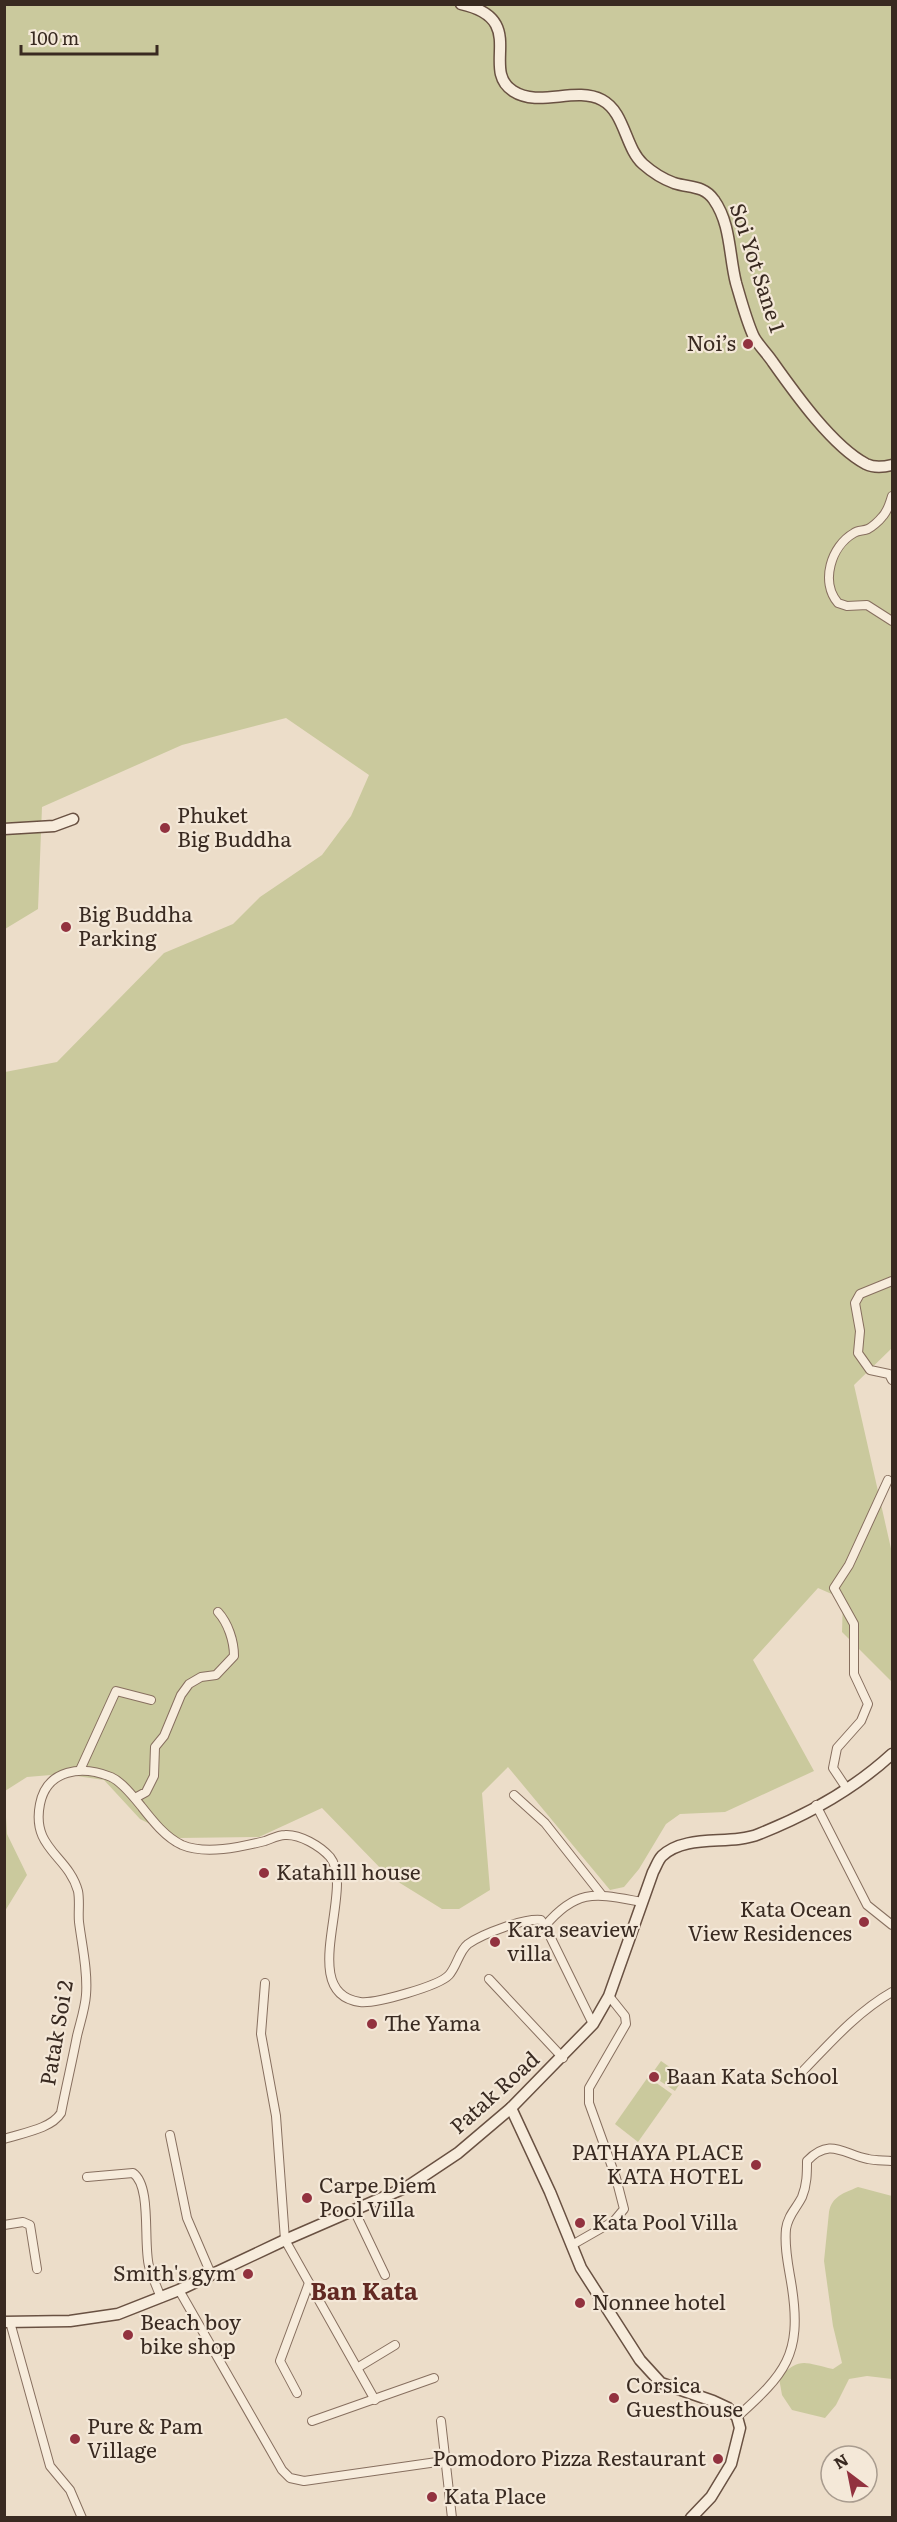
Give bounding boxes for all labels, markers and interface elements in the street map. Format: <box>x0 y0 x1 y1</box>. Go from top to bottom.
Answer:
scale bar <box>21 18 158 56</box>
text: 100 m <box>30 24 79 51</box>
street label: Soi Yot Sane 1 <box>724 198 795 336</box>
place label: Noi’s <box>687 326 736 357</box>
marker: Noi’s <box>741 337 755 351</box>
place label: Phuket Big Buddha <box>177 798 292 853</box>
marker: Phuket Big Buddha <box>158 821 172 835</box>
place label: Big Buddha Parking <box>78 897 193 952</box>
marker: Big Buddha Parking <box>59 920 73 934</box>
place label: Katahill house <box>276 1855 421 1886</box>
marker: Katahill house <box>257 1866 271 1880</box>
place label: Kata Ocean View Residences <box>688 1892 852 1947</box>
place label: Kara seaview villa <box>507 1912 638 1967</box>
marker: Kata Ocean View Residences <box>857 1915 871 1929</box>
marker: Kara seaview villa <box>488 1935 502 1949</box>
street label: Patak Soi 2 <box>30 1977 79 2088</box>
place label: The Yama <box>384 2006 481 2037</box>
marker: The Yama <box>365 2017 379 2031</box>
street label: Patak Road <box>442 2042 545 2140</box>
place label: Baan Kata School <box>666 2059 838 2090</box>
marker: Baan Kata School <box>647 2070 661 2084</box>
place label: PATHAYA PLACE KATA HOTEL <box>572 2135 744 2190</box>
marker: PATHAYA PLACE KATA HOTEL <box>749 2158 763 2172</box>
place label: Carpe Diem Pool Villa <box>319 2168 437 2223</box>
marker: Carpe Diem Pool Villa <box>300 2191 314 2205</box>
place label: Kata Pool Villa <box>592 2205 738 2236</box>
marker: Kata Pool Villa <box>573 2216 587 2230</box>
place label: Smith's gym <box>113 2256 236 2287</box>
marker: Smith's gym <box>241 2267 255 2281</box>
district label: Ban Kata <box>310 2272 418 2307</box>
place label: Nonnee hotel <box>592 2285 726 2316</box>
marker: Nonnee hotel <box>573 2296 587 2310</box>
place label: Beach boy bike shop <box>140 2305 242 2360</box>
marker: Beach boy bike shop <box>121 2328 135 2342</box>
place label: Corsica Guesthouse <box>626 2368 743 2423</box>
marker: Corsica Guesthouse <box>607 2391 621 2405</box>
place label: Pure & Pam Village <box>87 2409 203 2464</box>
marker: Pure & Pam Village <box>68 2432 82 2446</box>
place label: Pomodoro Pizza Restaurant <box>433 2441 707 2472</box>
north arrow <box>819 2444 879 2504</box>
text: N <box>828 2447 853 2474</box>
marker: Pomodoro Pizza Restaurant <box>711 2452 725 2466</box>
place label: Kata Place <box>444 2479 546 2510</box>
marker: Kata Place <box>425 2490 439 2504</box>

